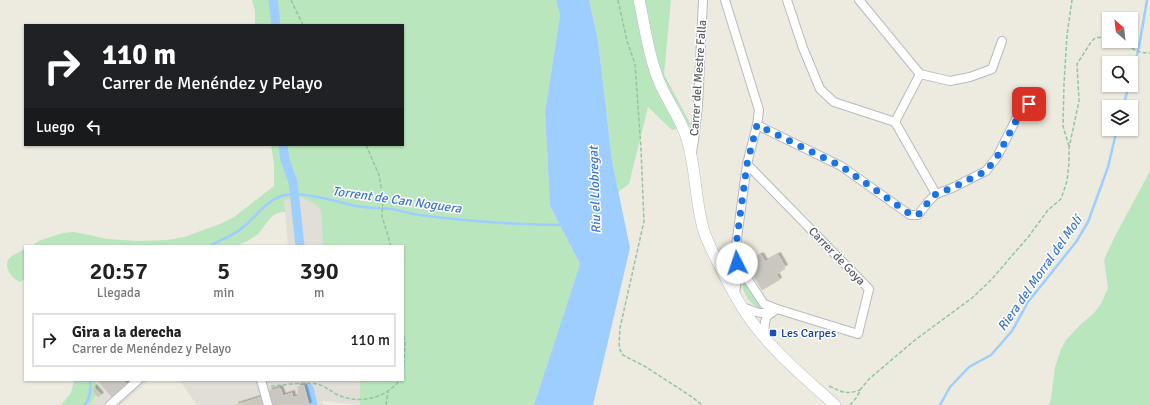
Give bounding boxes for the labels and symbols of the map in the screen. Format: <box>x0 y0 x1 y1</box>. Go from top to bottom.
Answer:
north arrow <box>1102 12 1138 48</box>
street label: Carrer del Mestre Falla <box>687 19 710 137</box>
pin <box>1012 87 1046 121</box>
water label: Riu el Llobregat <box>585 145 605 234</box>
water label: Torrent de Can Noguera <box>331 183 463 217</box>
water label: Riera del Morral del Molí <box>994 211 1087 334</box>
street label: Carrer de Goya <box>805 224 868 289</box>
position arrow <box>716 242 758 284</box>
place label: Les Carpes <box>781 326 836 341</box>
marker: Les Carpes <box>768 328 778 338</box>

